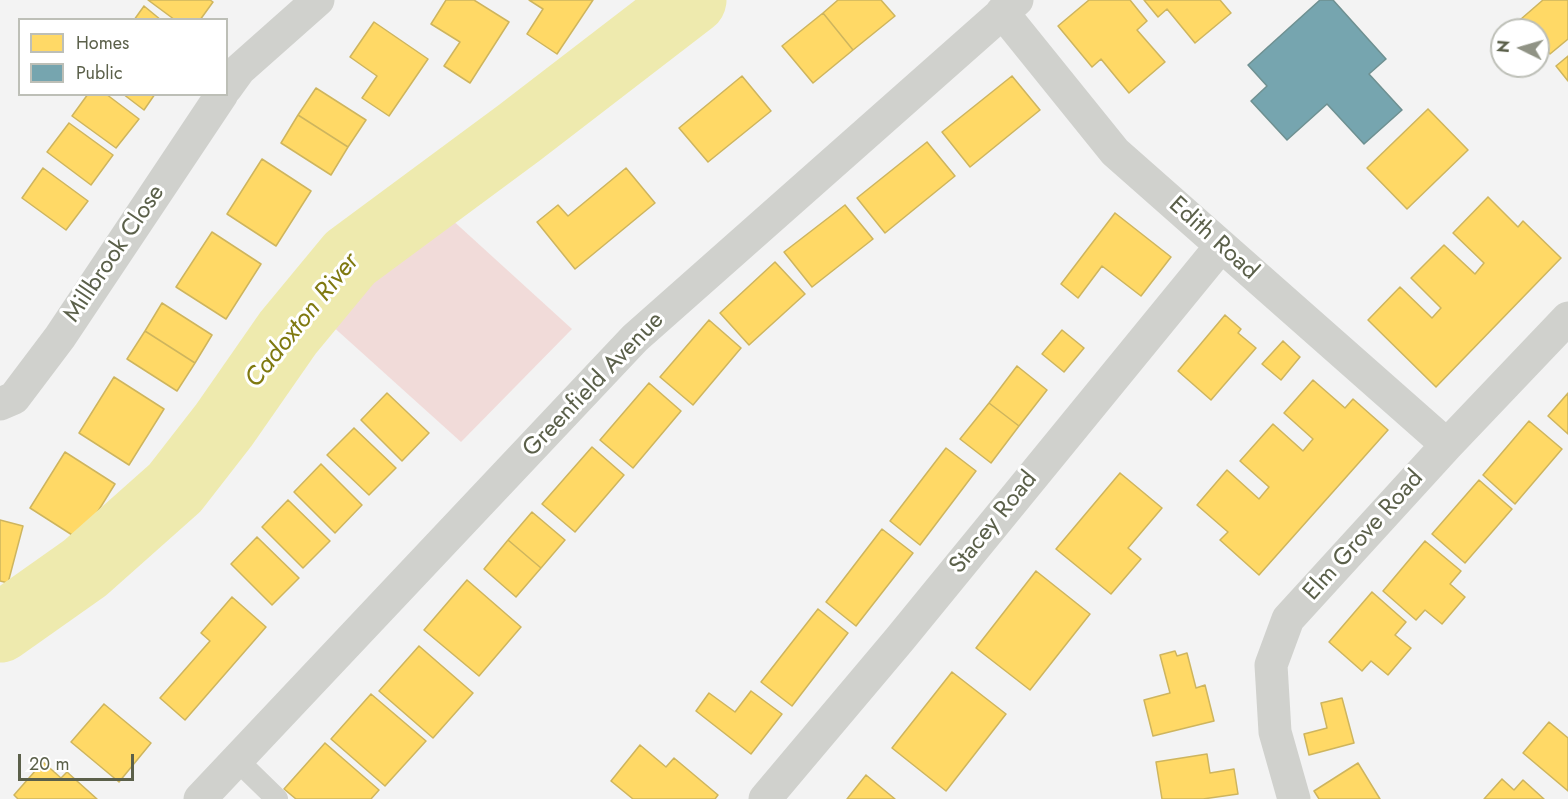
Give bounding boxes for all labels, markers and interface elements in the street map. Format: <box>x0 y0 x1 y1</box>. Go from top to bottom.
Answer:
legend <box>18 18 228 96</box>
north arrow <box>1490 18 1550 78</box>
text: Homes <box>76 30 129 56</box>
text: N <box>1492 39 1516 54</box>
text: Public <box>76 60 123 86</box>
street label: Millbrook Close <box>59 180 171 328</box>
street label: Edith Road <box>1162 191 1264 287</box>
water label: Cadoxton River <box>239 247 367 395</box>
street label: Greenfield Avenue <box>518 307 670 463</box>
street label: Elm Grove Road <box>1298 465 1430 607</box>
street label: Stacey Road <box>944 466 1044 580</box>
scale bar <box>21 742 136 780</box>
text: 20 m <box>29 751 69 777</box>

